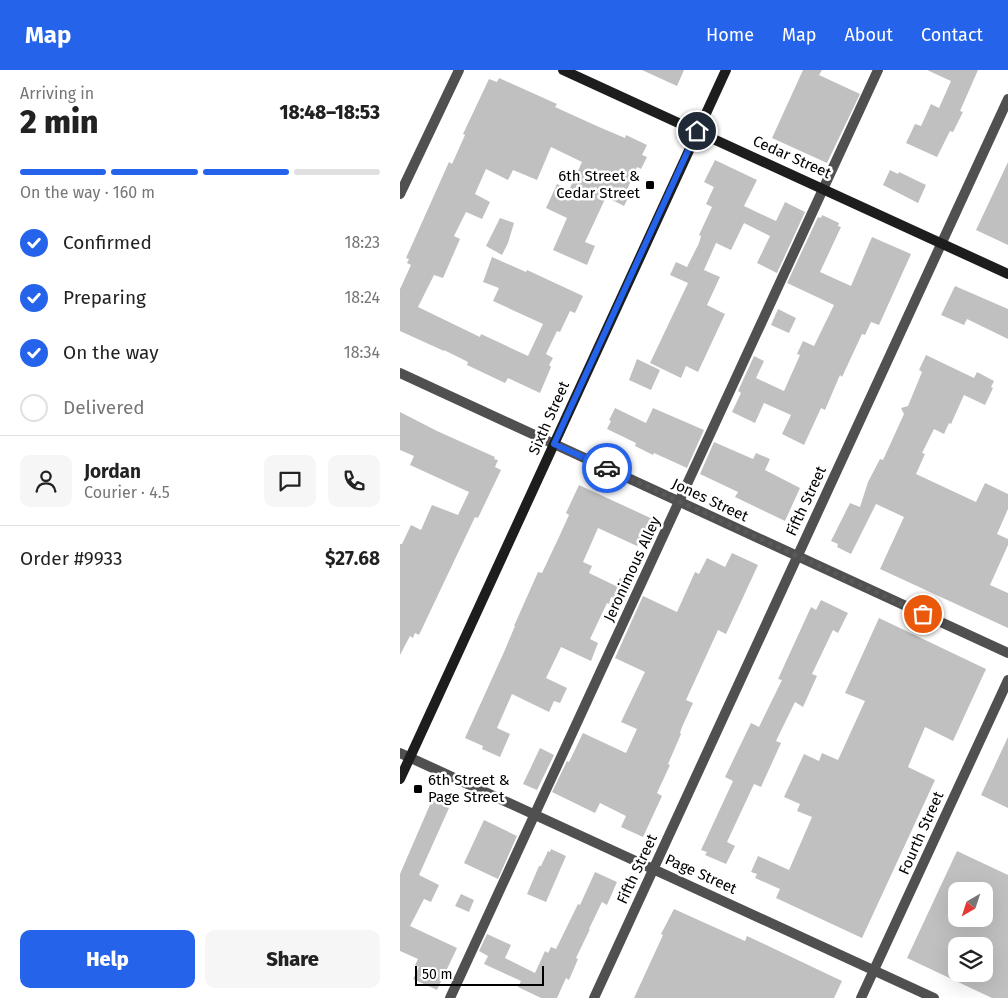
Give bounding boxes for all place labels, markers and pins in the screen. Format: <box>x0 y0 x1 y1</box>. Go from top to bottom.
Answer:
pin <box>676 110 718 152</box>
place label: 6th Street & Cedar Street <box>556 167 641 202</box>
marker: 6th Street & Cedar Street <box>644 179 656 191</box>
pin <box>902 593 944 635</box>
place label: 6th Street & Page Street <box>428 771 510 806</box>
marker: 6th Street & Page Street <box>412 783 424 795</box>

